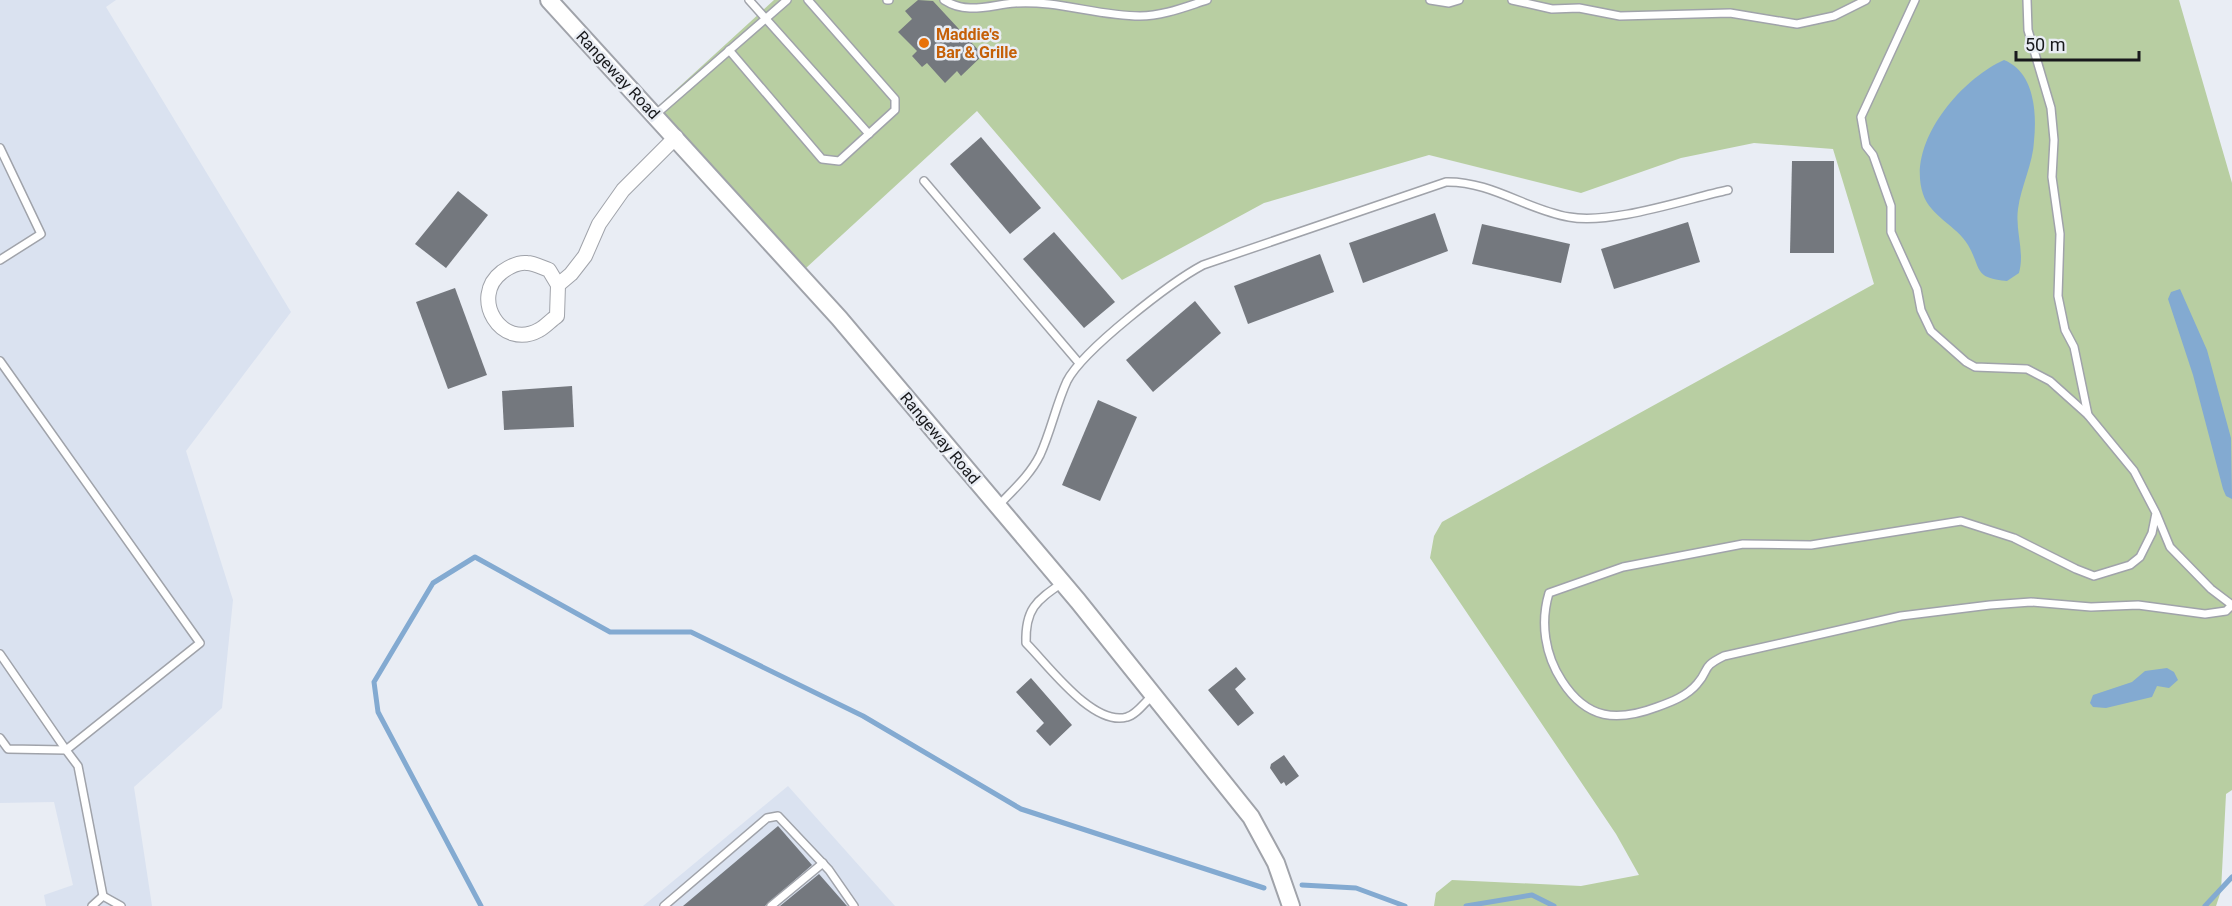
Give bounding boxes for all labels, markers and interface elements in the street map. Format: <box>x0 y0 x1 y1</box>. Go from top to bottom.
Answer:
scale bar <box>2016 24 2139 62</box>
place label: Maddie's Bar & Grille <box>936 25 1018 62</box>
street label: Rangeway Road <box>572 27 664 123</box>
text: 50 m <box>2025 34 2065 55</box>
marker: Maddie's Bar & Grille <box>917 36 931 50</box>
street label: Rangeway Road <box>896 388 984 488</box>

